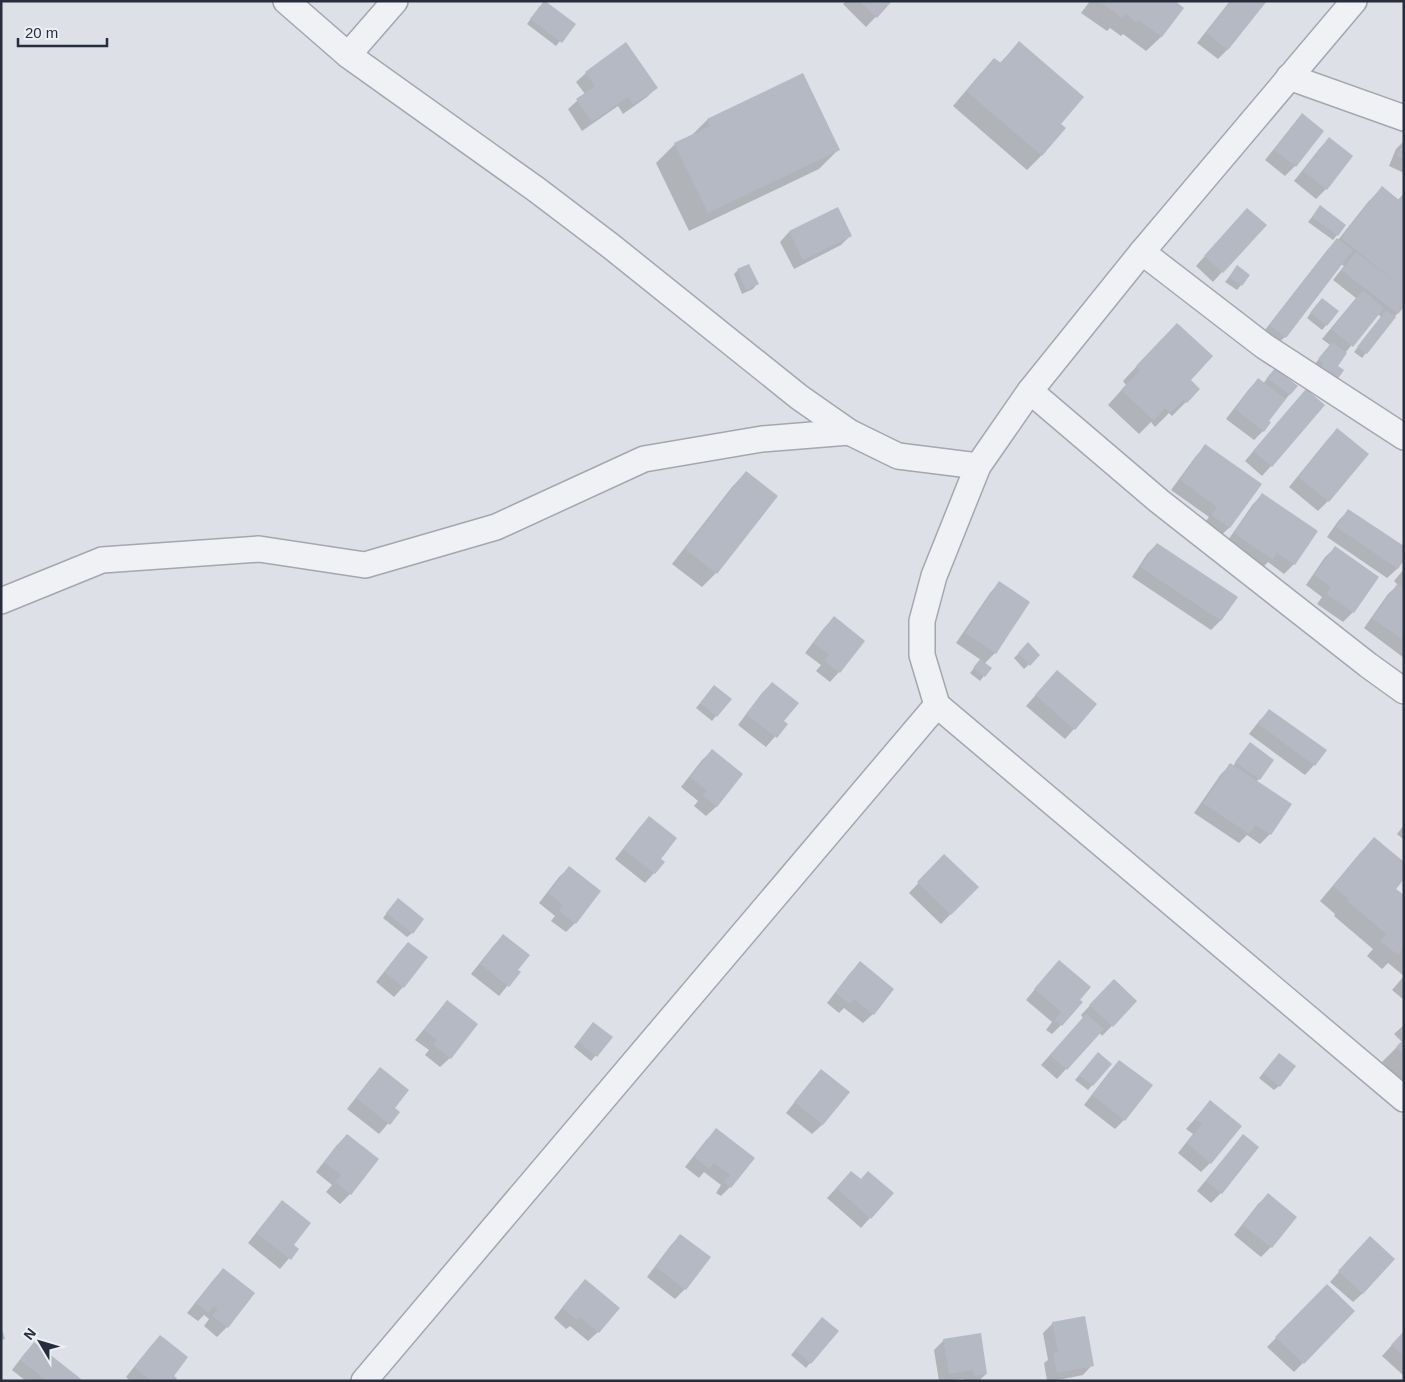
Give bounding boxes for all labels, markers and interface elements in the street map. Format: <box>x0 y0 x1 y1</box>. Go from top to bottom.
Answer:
scale bar <box>18 15 106 47</box>
text: 20 m <box>25 24 58 41</box>
north arrow <box>15 1317 65 1367</box>
text: N <box>20 1325 39 1343</box>

